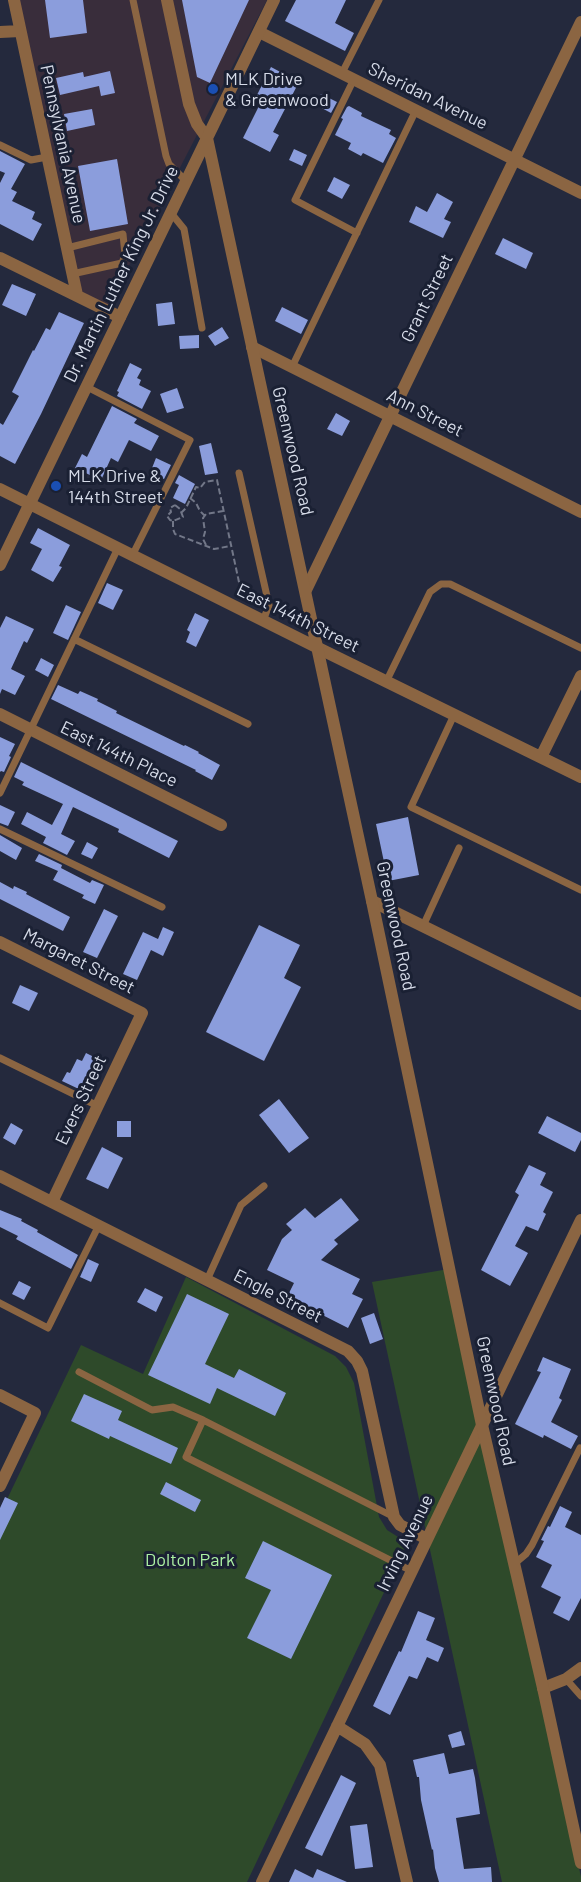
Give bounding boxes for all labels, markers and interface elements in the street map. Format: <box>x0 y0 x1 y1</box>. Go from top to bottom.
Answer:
street label: Sheridan Avenue <box>365 58 491 134</box>
street label: Pennsylvania Avenue <box>36 63 90 225</box>
place label: MLK Drive & Greenwood <box>225 68 329 110</box>
marker: MLK Drive & Greenwood <box>206 82 220 96</box>
street label: Dr. Martin Luther King Jr. Drive <box>59 162 183 386</box>
street label: Grant Street <box>396 250 458 346</box>
street label: Greenwood Road <box>268 384 318 518</box>
street label: Ann Street <box>383 385 467 441</box>
place label: MLK Drive & 144th Street <box>68 465 163 508</box>
marker: MLK Drive & 144th Street <box>49 479 63 493</box>
street label: East 144th Street <box>233 579 363 657</box>
street label: East 144th Place <box>57 716 181 792</box>
street label: Greenwood Road <box>372 859 420 993</box>
street label: Margaret Street <box>20 924 138 998</box>
street label: Evers Street <box>51 1052 111 1148</box>
street label: Engle Street <box>230 1264 326 1328</box>
street label: Greenwood Road <box>472 1334 520 1468</box>
street label: Irving Avenue <box>372 1491 438 1595</box>
park label: Dolton Park <box>145 1549 235 1571</box>

